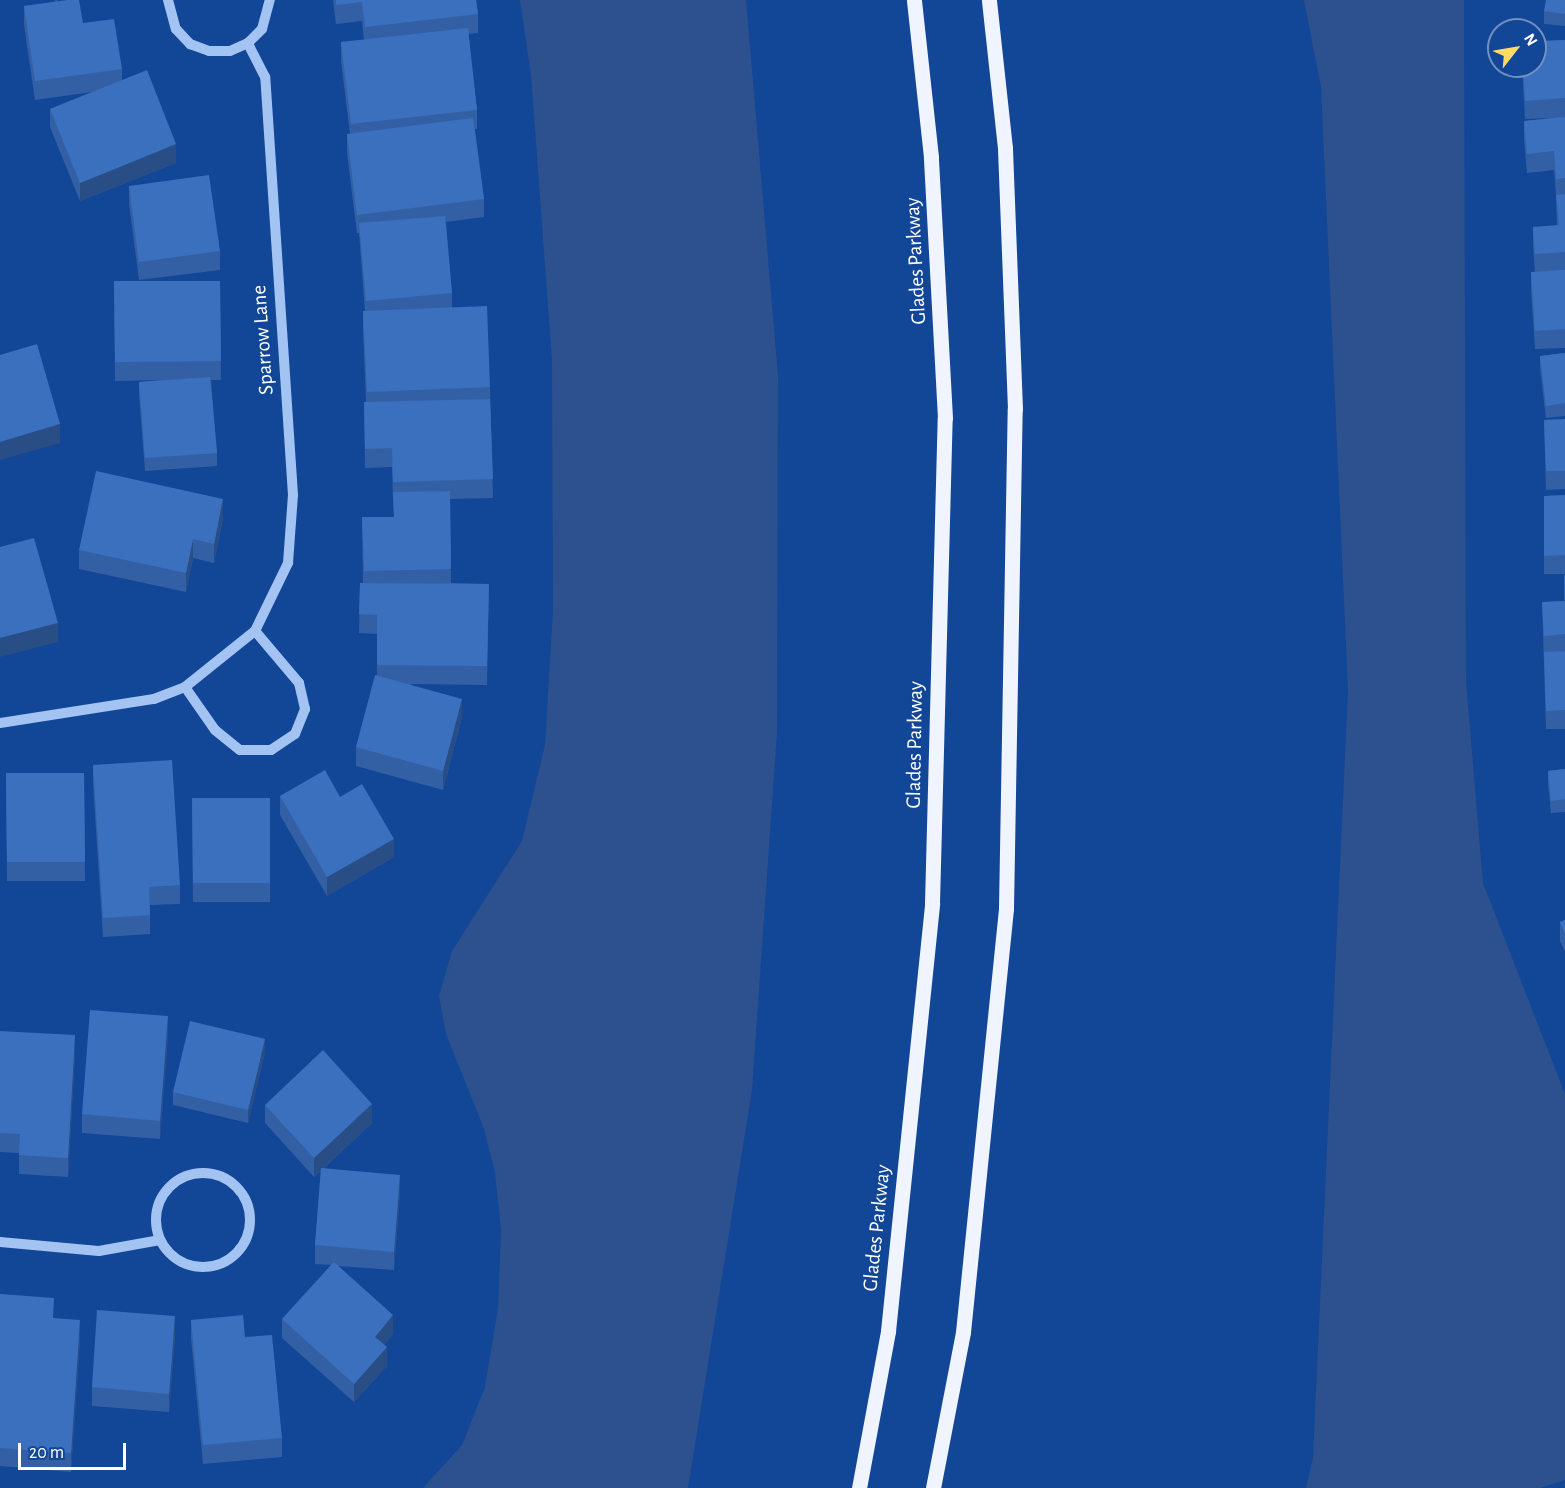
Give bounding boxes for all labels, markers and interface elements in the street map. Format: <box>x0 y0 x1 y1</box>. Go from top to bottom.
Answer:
north arrow <box>1487 18 1547 78</box>
text: N <box>1521 31 1540 49</box>
street label: Glades Parkway <box>900 197 932 325</box>
street label: Sparrow Lane <box>247 284 279 396</box>
street label: Glades Parkway <box>901 681 929 809</box>
street label: Glades Parkway <box>858 1163 896 1293</box>
scale bar <box>21 1431 129 1469</box>
text: 20 m <box>29 1444 64 1462</box>

